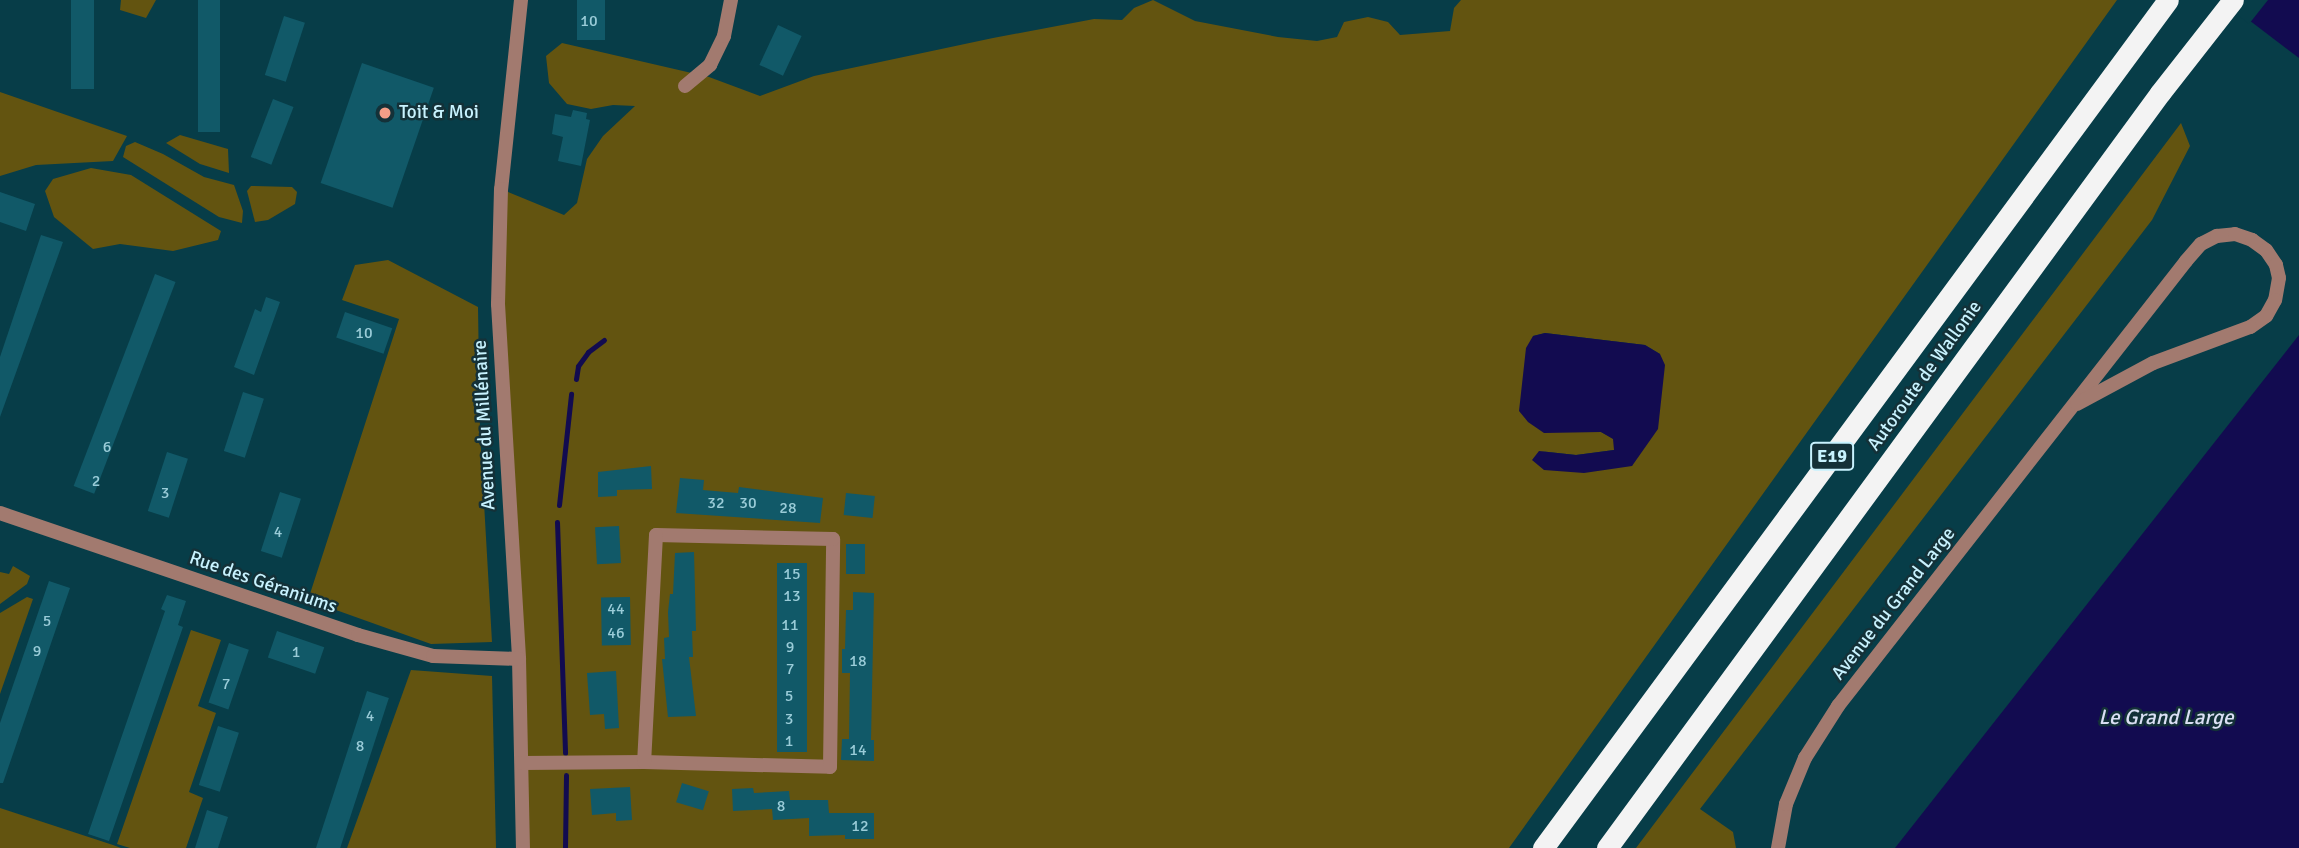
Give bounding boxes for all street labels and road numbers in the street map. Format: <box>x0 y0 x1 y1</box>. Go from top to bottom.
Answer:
street label: Autoroute de Wallonie <box>1863 297 1987 455</box>
street label: Avenue du Millénaire <box>469 339 501 511</box>
road number: E19 <box>1809 442 1855 470</box>
street label: Avenue du Grand Large <box>1827 523 1961 685</box>
street label: Rue des Géraniums <box>186 547 340 619</box>

